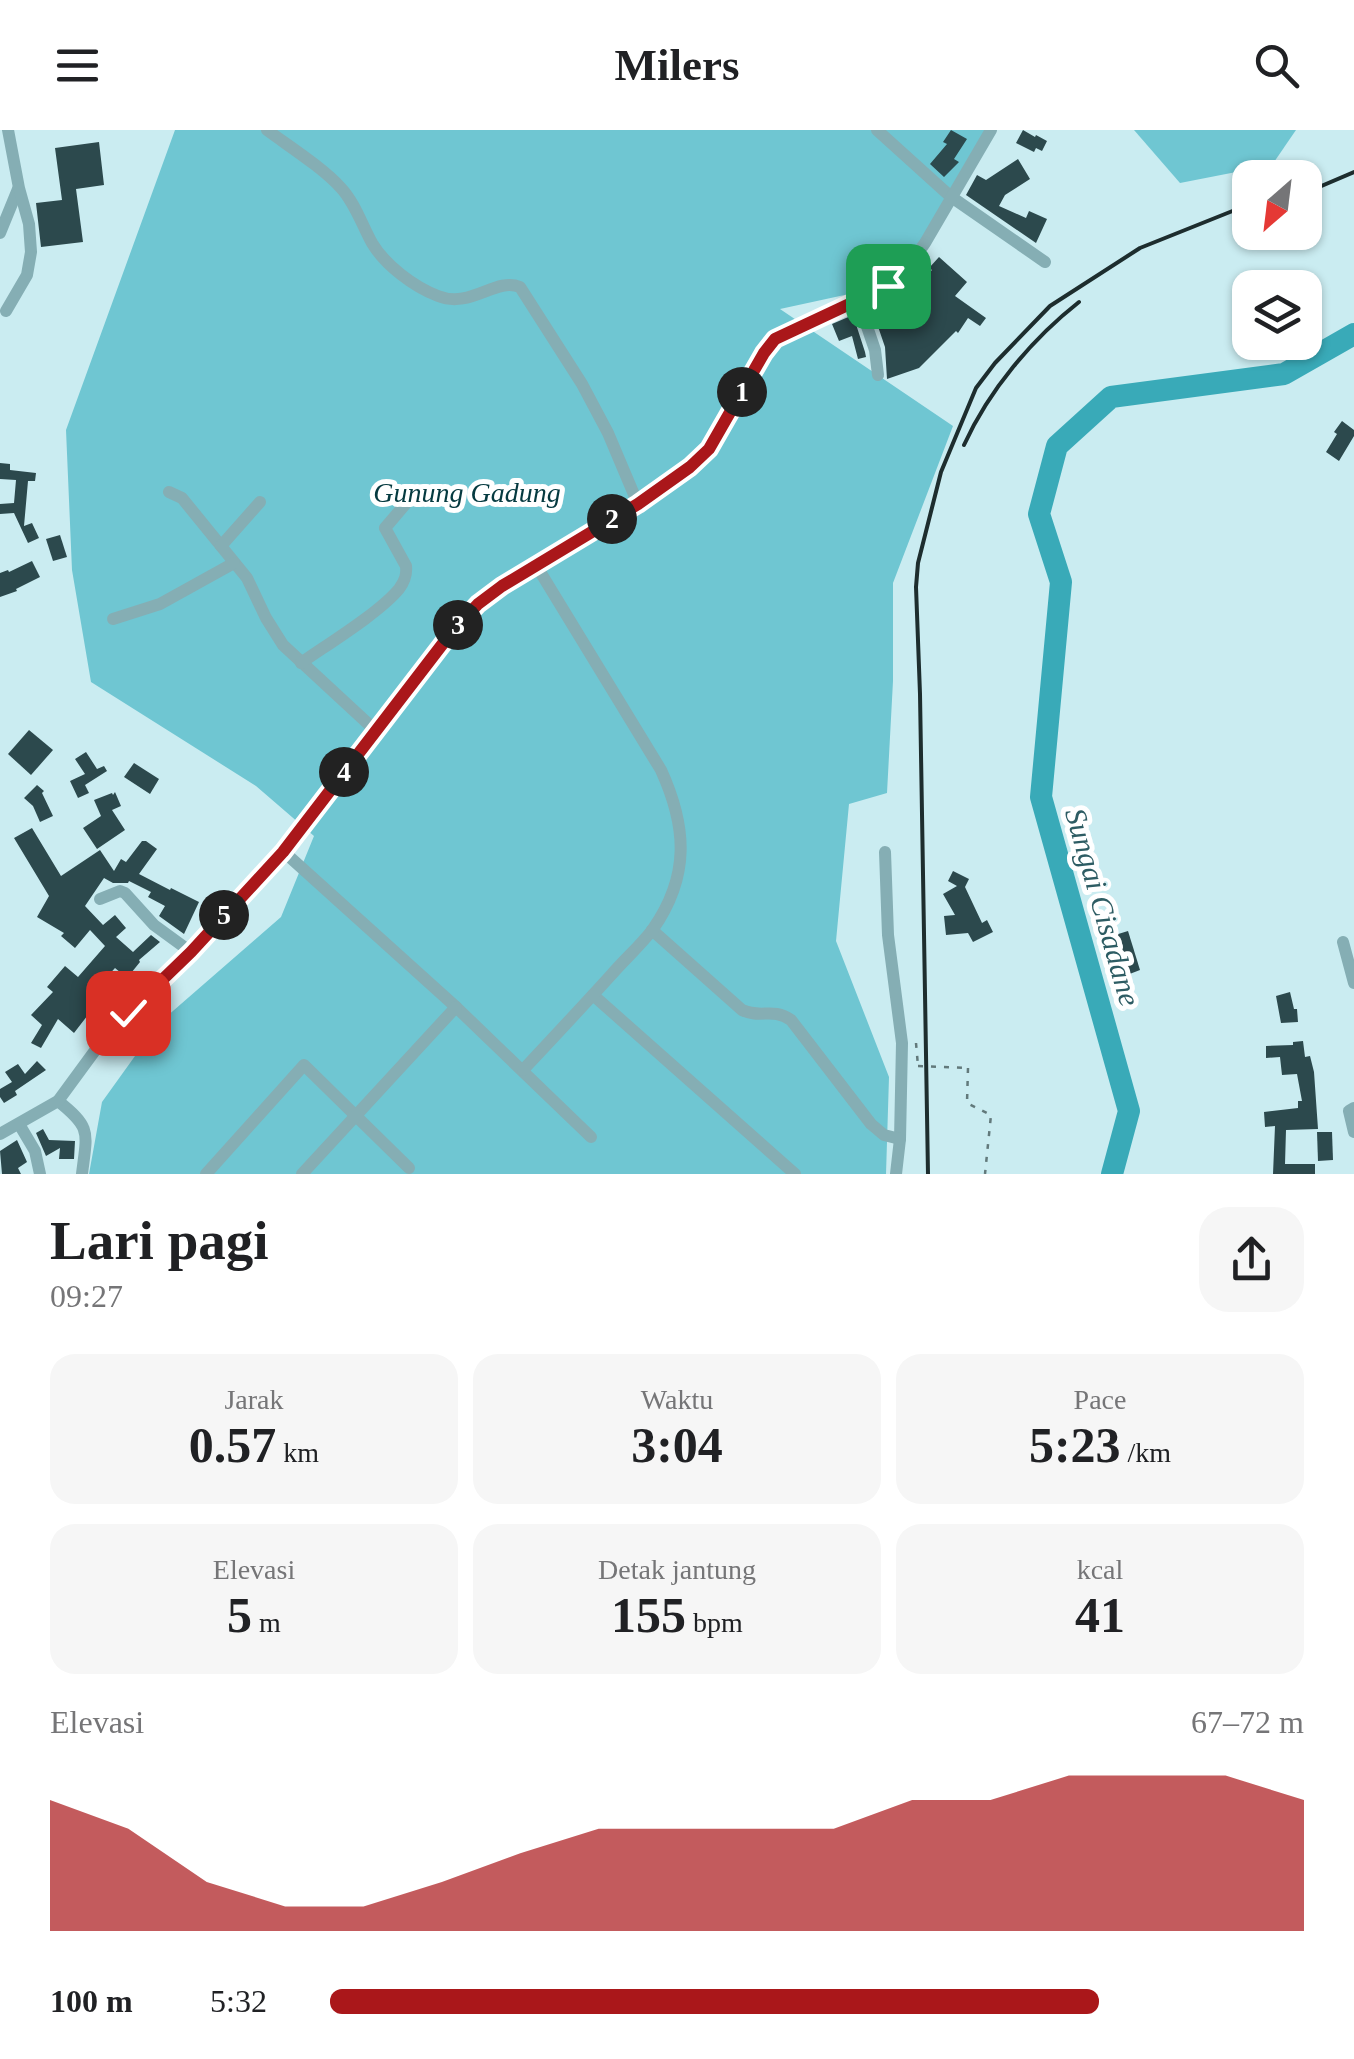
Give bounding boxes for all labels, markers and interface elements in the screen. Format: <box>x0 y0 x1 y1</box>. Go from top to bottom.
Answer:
icon: menu <box>50 38 105 93</box>
icon: search <box>1249 38 1304 93</box>
text: Milers <box>615 40 739 90</box>
north arrow <box>1232 160 1322 250</box>
map controls <box>1232 160 1322 360</box>
pin <box>846 244 931 329</box>
icon: arrive <box>861 259 916 314</box>
button: layers <box>1232 270 1322 360</box>
pin: 1 <box>717 367 767 417</box>
text: 1 <box>735 376 749 407</box>
park label: Gunung Gadung <box>373 477 561 508</box>
pin: 2 <box>587 494 637 544</box>
text: 2 <box>605 503 619 534</box>
pin: 3 <box>433 600 483 650</box>
text: 3 <box>451 609 465 640</box>
pin: 4 <box>319 747 369 797</box>
text: 4 <box>337 756 351 787</box>
water label: Sungai Cisadane <box>1059 804 1147 1010</box>
pin: 5 <box>199 890 249 940</box>
text: 5 <box>217 899 231 930</box>
pin <box>86 971 171 1056</box>
icon: check <box>101 986 156 1041</box>
button: share <box>1199 1207 1304 1312</box>
text: Lari pagi <box>50 1210 269 1271</box>
text: 09:27 <box>50 1278 123 1314</box>
text: Jarak <box>224 1384 284 1415</box>
text: Waktu <box>641 1384 713 1415</box>
text: Pace <box>1074 1384 1126 1415</box>
text: 0.57 <box>189 1417 276 1473</box>
text: 3:04 <box>631 1417 723 1473</box>
text: 5:23 <box>1029 1417 1121 1473</box>
text: km <box>276 1437 319 1468</box>
text: /km <box>1121 1437 1171 1468</box>
text: Elevasi <box>213 1554 295 1585</box>
text: Detak jantung <box>598 1554 756 1585</box>
text: kcal <box>1077 1554 1123 1585</box>
text: 5 <box>227 1587 252 1643</box>
text: 155 <box>611 1587 686 1643</box>
text: 41 <box>1075 1587 1125 1643</box>
text: m <box>252 1607 281 1638</box>
text: bpm <box>686 1607 743 1638</box>
text: Elevasi <box>50 1704 144 1740</box>
text: 67–72 m <box>1191 1704 1304 1740</box>
text: 100 m <box>50 1983 133 2019</box>
text: 5:32 <box>210 1983 267 2019</box>

